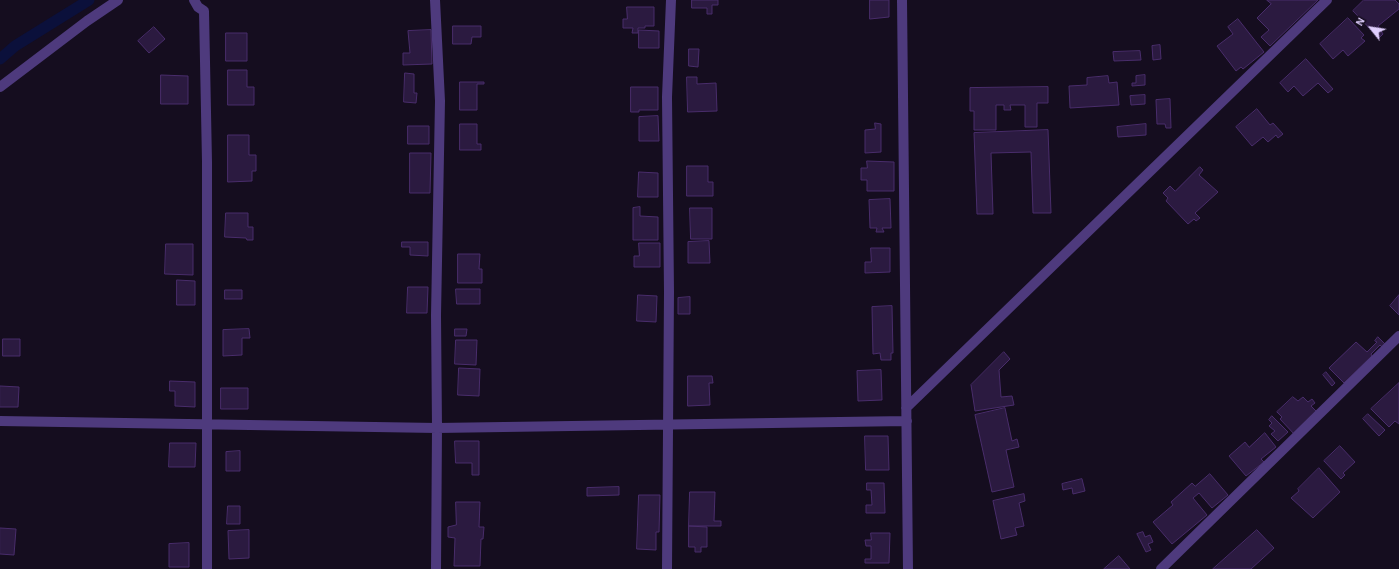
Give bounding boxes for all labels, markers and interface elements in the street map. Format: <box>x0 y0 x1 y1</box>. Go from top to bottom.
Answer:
north arrow <box>1351 8 1391 48</box>
text: N <box>1353 16 1367 28</box>

